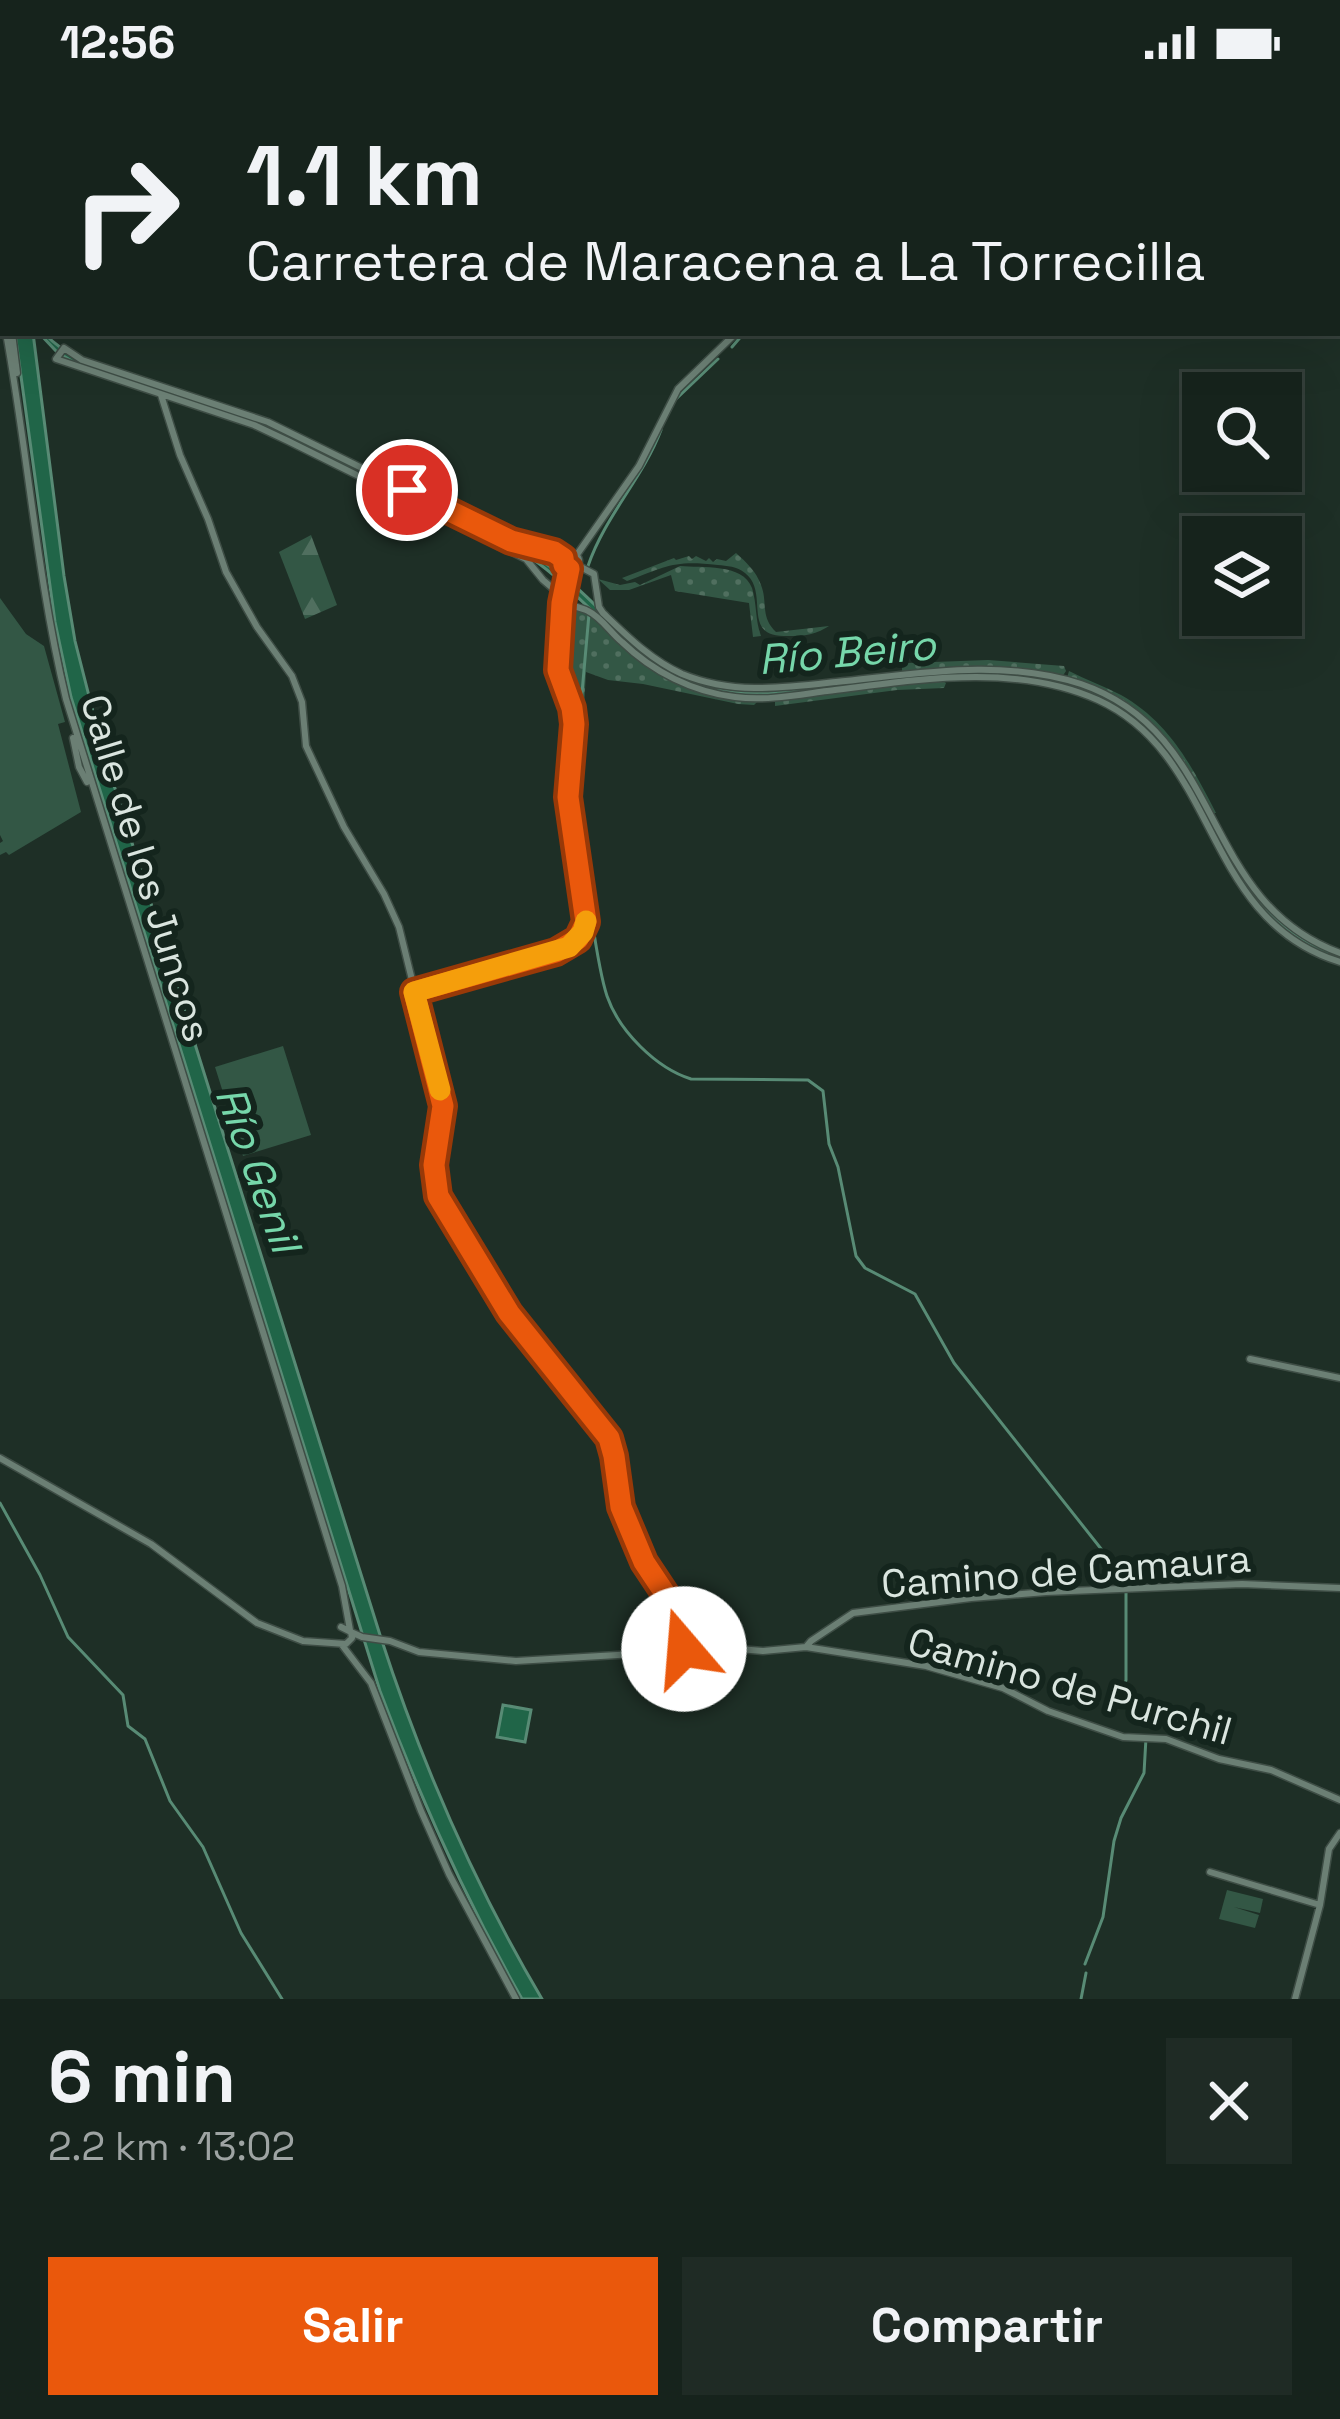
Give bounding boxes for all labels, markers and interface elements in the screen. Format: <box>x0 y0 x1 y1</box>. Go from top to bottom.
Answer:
text: 12:56 <box>60 14 175 71</box>
text: 1.1 km <box>246 122 483 230</box>
icon: right <box>48 132 204 288</box>
text: Carretera de Maracena a La Torrecilla <box>246 227 1205 296</box>
map controls <box>1182 372 1302 636</box>
button: search <box>1182 372 1302 492</box>
pin <box>356 439 458 541</box>
icon: arrive <box>374 457 440 523</box>
button: layers <box>1182 516 1302 636</box>
water label: Río Beiro <box>756 618 939 686</box>
street label: Calle de los Juncos <box>70 689 222 1047</box>
water label: Río Genil <box>204 1079 314 1264</box>
street label: Camino de Camaura <box>880 1534 1252 1608</box>
position arrow <box>621 1586 747 1712</box>
street label: Camino de Purchil <box>902 1616 1238 1756</box>
text: 6 min <box>48 2031 236 2123</box>
button: close <box>1166 2038 1292 2164</box>
text: 2.2 km · 13:02 <box>48 2122 295 2171</box>
button: Salir <box>48 2257 658 2395</box>
button: Compartir <box>682 2257 1292 2395</box>

